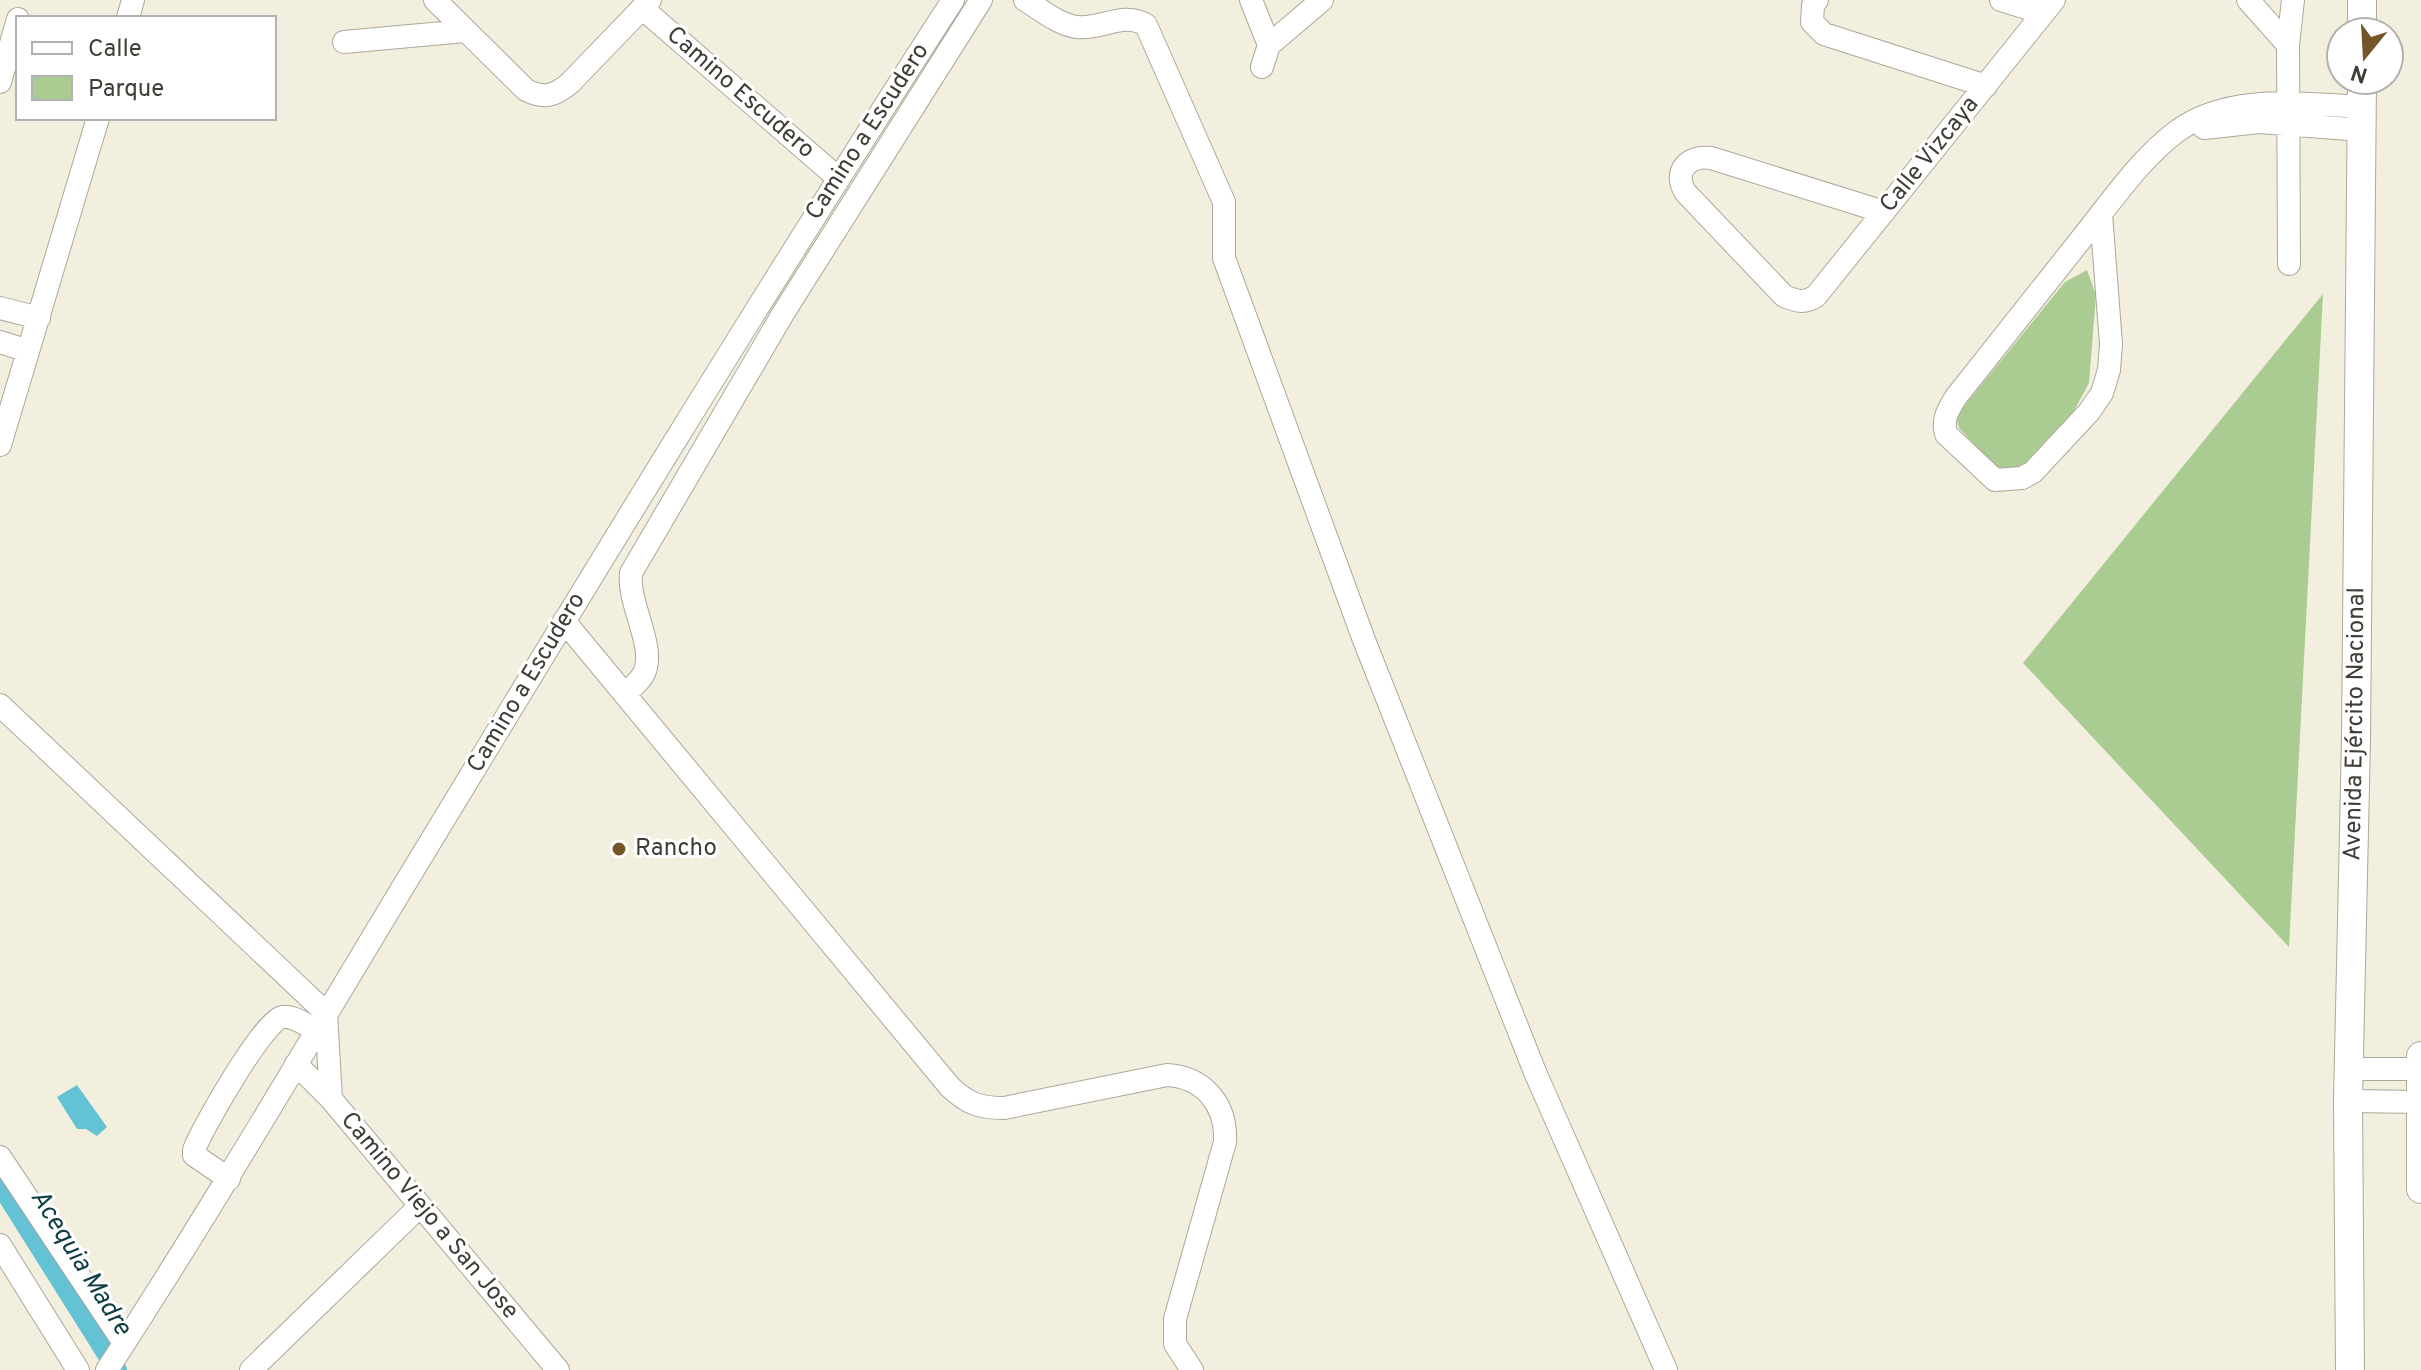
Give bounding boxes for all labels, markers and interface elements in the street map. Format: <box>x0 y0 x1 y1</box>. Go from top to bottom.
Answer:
legend <box>16 16 276 120</box>
north arrow <box>2325 16 2405 96</box>
street label: Camino Escudero <box>660 20 820 166</box>
text: Calle <box>88 35 142 65</box>
street label: Camino a Escudero <box>800 38 936 226</box>
text: N <box>2348 57 2371 88</box>
text: Parque <box>88 75 164 105</box>
street label: Calle Vizcaya <box>1874 91 1986 219</box>
street label: Camino a Escudero <box>461 587 593 779</box>
street label: Avenida Ejército Nacional <box>2338 587 2372 861</box>
place label: Rancho <box>635 834 717 864</box>
marker: Rancho <box>610 840 628 858</box>
street label: Camino Viejo a San Jose <box>333 1106 525 1326</box>
water label: Acequia Madre <box>22 1184 138 1343</box>

